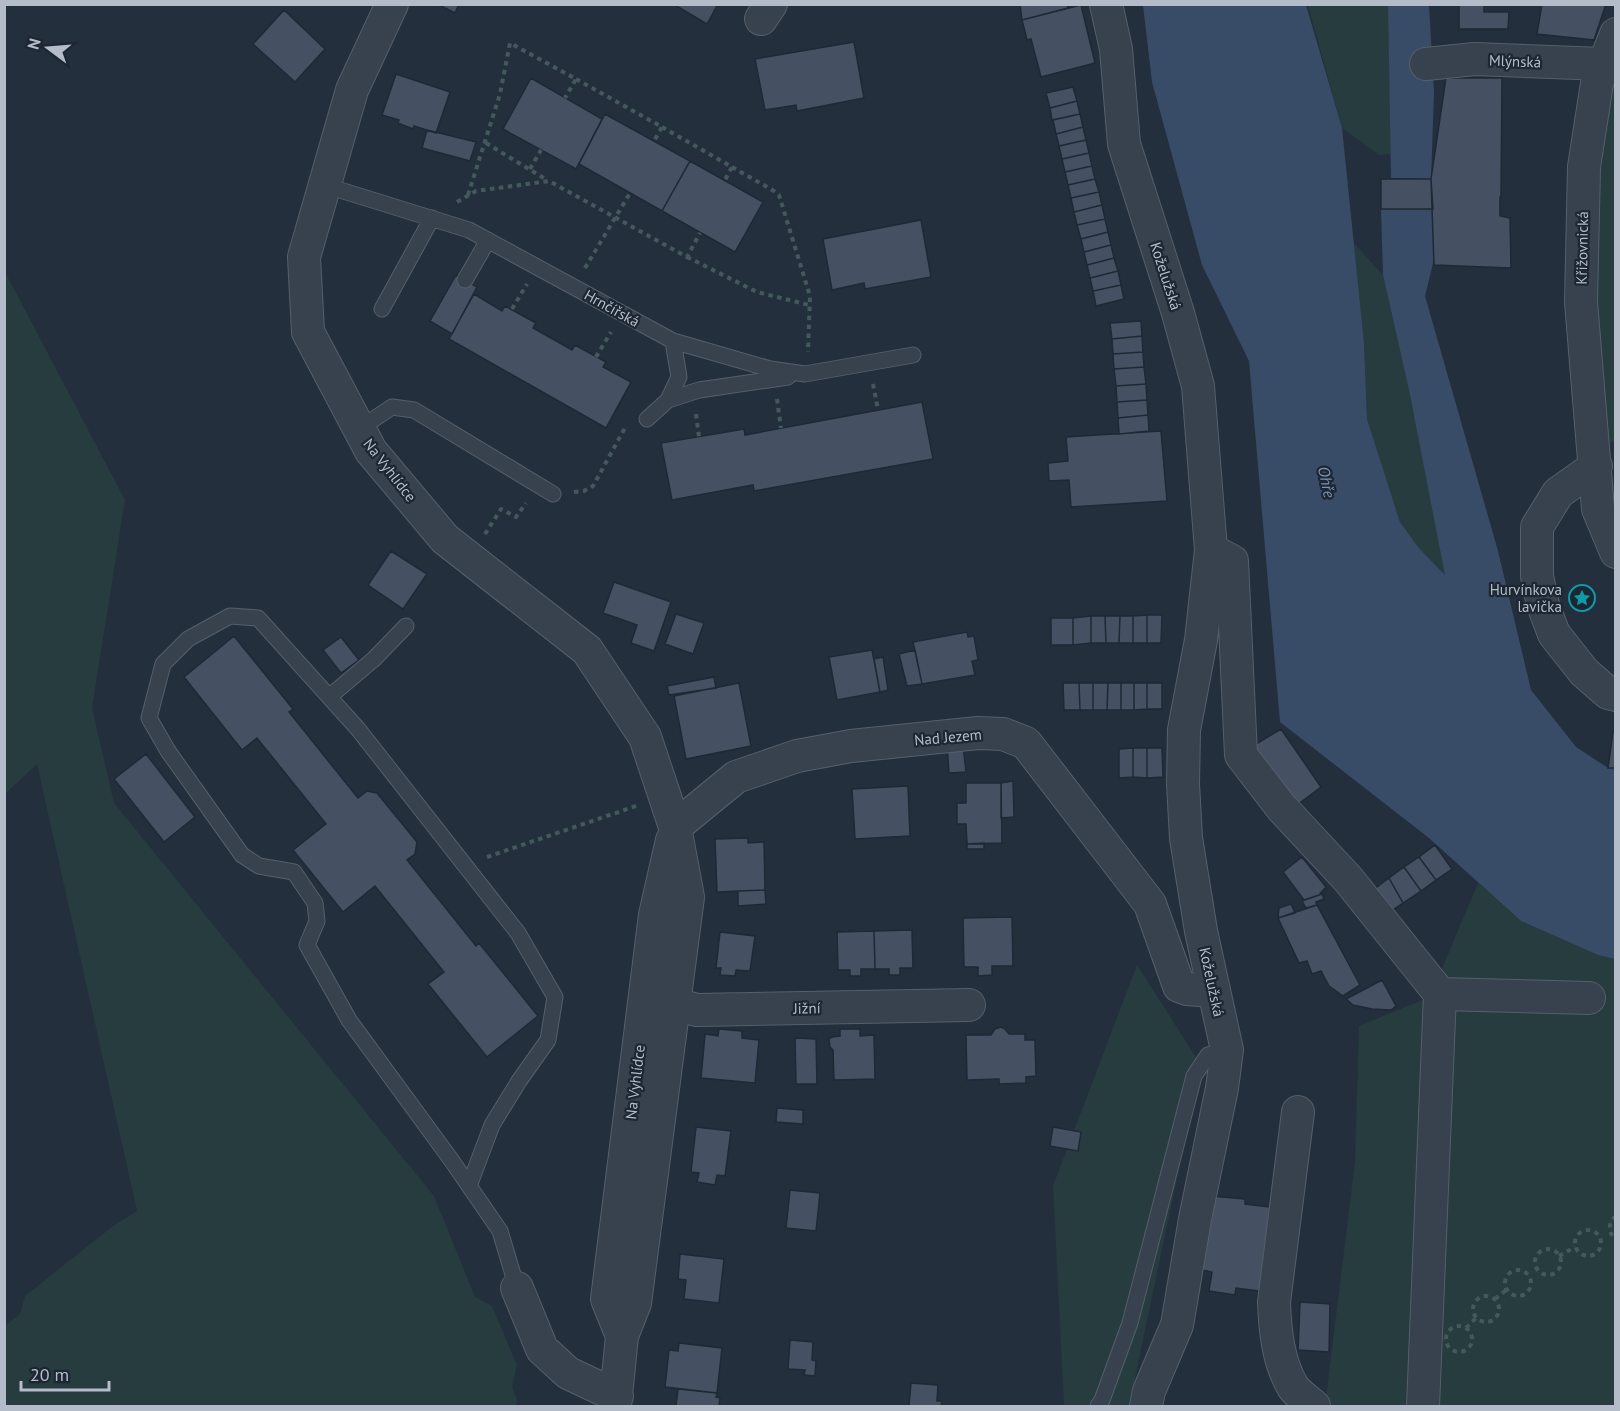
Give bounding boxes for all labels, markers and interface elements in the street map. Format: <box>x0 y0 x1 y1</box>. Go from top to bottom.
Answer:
north arrow <box>18 18 78 78</box>
text: N <box>23 36 45 52</box>
street label: Mlýnská <box>1488 51 1542 71</box>
street label: Křižovnická <box>1572 211 1592 285</box>
street label: Koželužská <box>1146 240 1186 312</box>
street label: Hrnčířská <box>581 285 643 331</box>
street label: Na Vyhlídce <box>359 435 421 505</box>
water label: Ohře <box>1314 464 1340 500</box>
place label: Hurvínkova lavička <box>1490 580 1562 616</box>
place icon: Hurvínkova lavička <box>1567 583 1597 613</box>
street label: Nad Jezem <box>913 725 983 749</box>
street label: Koželužská <box>1195 946 1229 1018</box>
street label: Jižní <box>792 998 821 1018</box>
street label: Na Vyhlídce <box>621 1044 649 1120</box>
scale bar <box>21 1354 110 1392</box>
text: 20 m <box>30 1363 69 1386</box>

